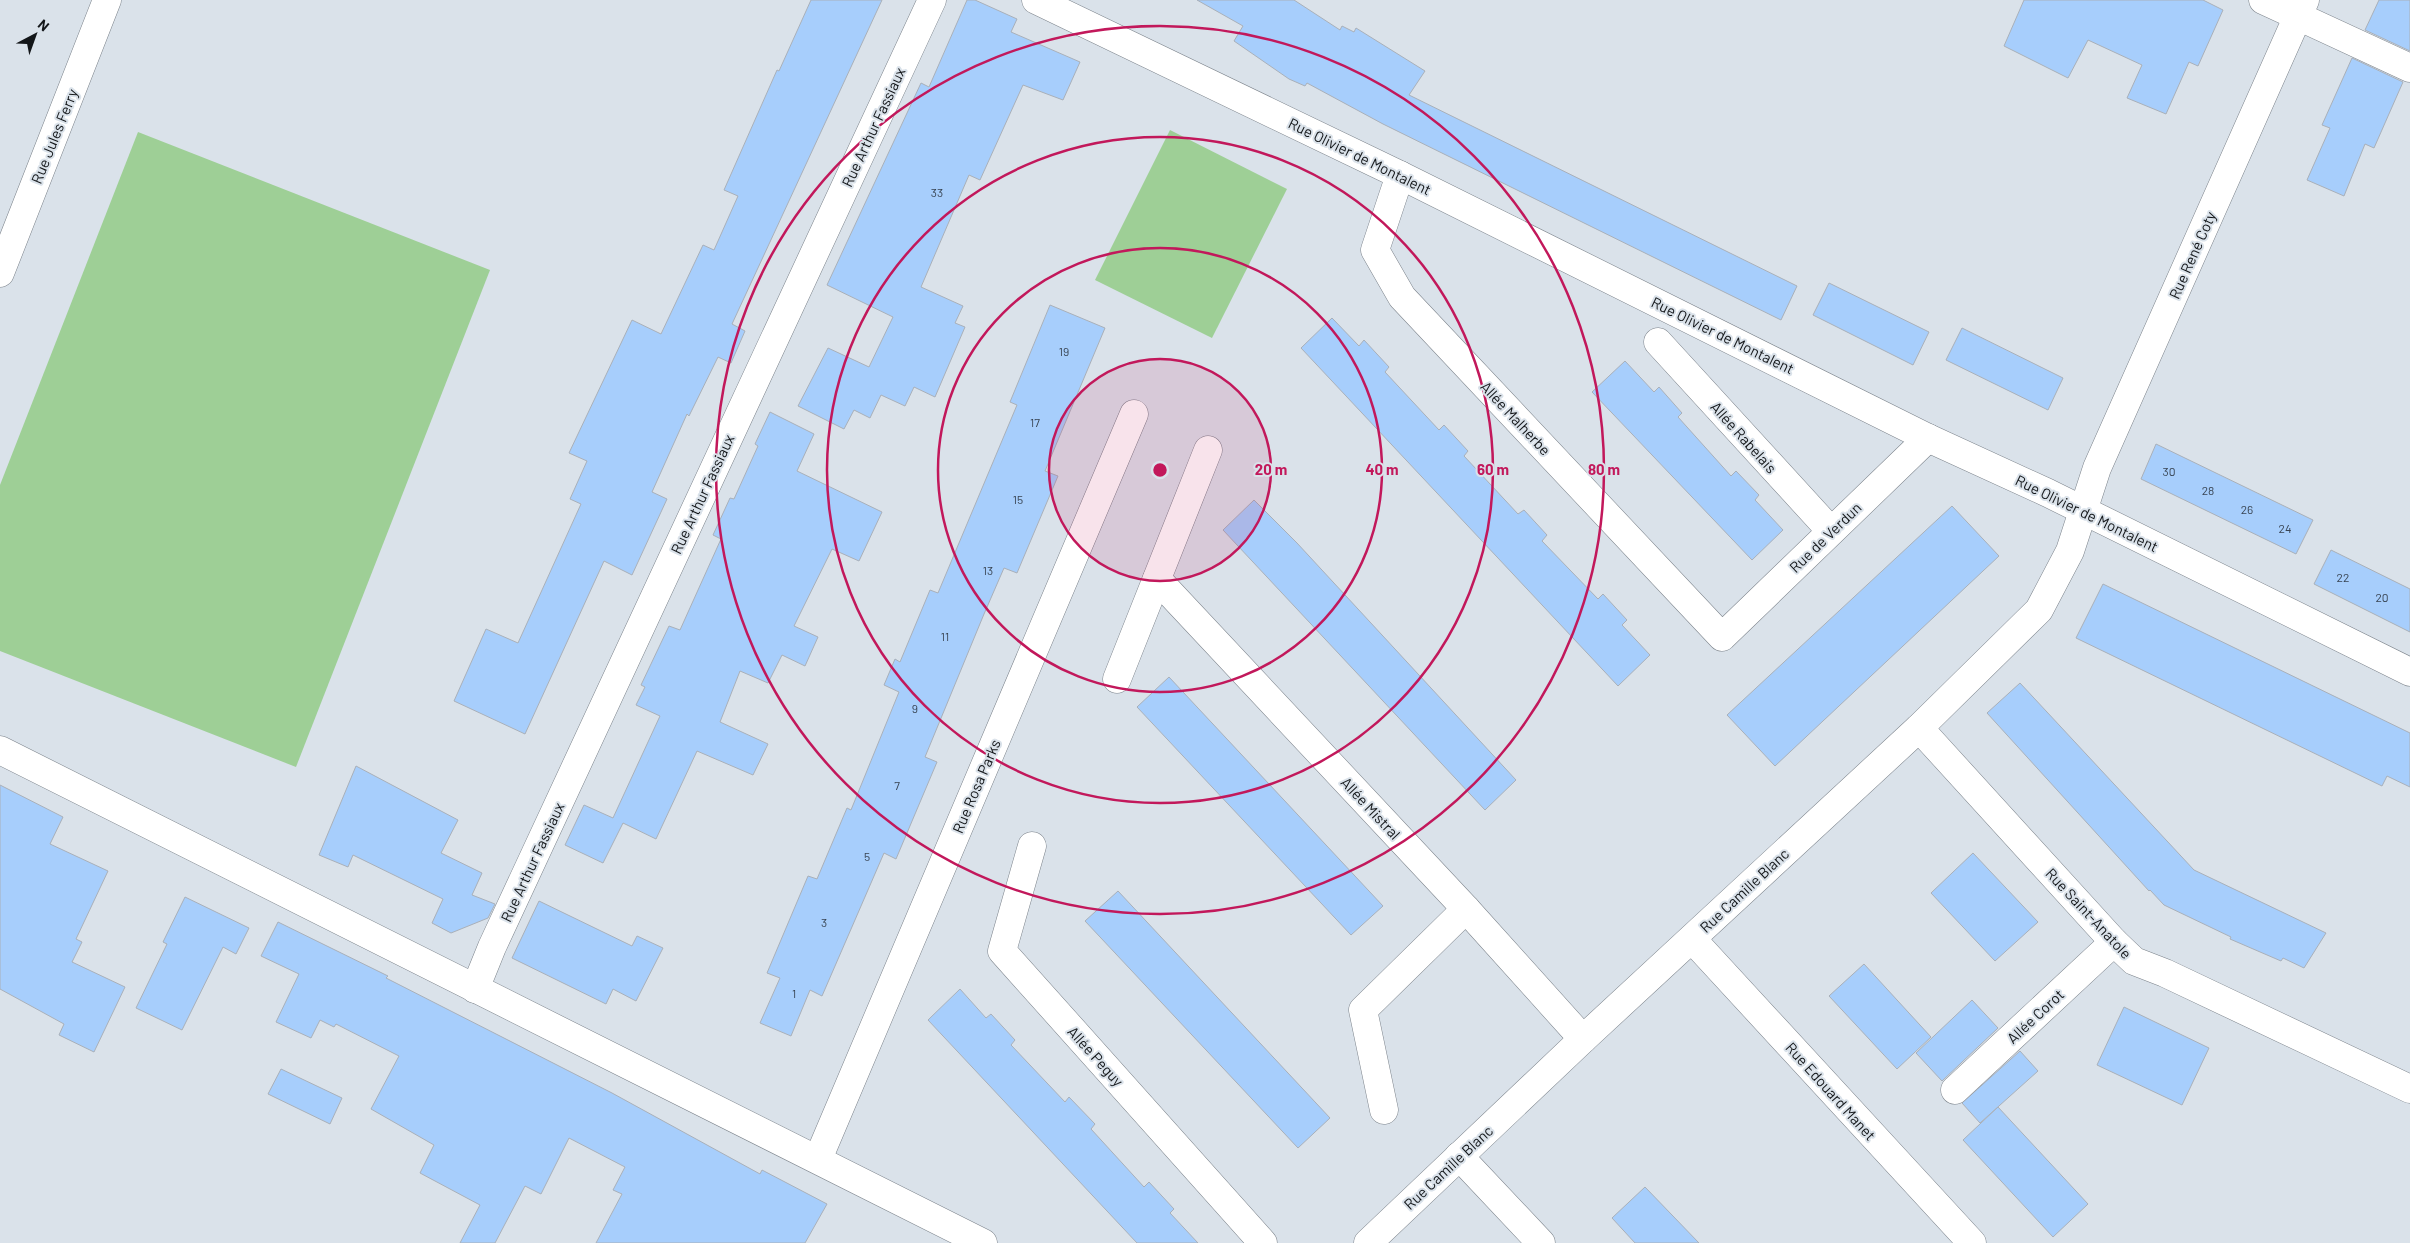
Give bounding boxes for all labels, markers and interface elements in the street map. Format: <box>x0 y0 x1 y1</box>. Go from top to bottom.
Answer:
north arrow <box>10 10 60 60</box>
text: N <box>35 15 53 34</box>
street label: Rue Arthur Fassiaux <box>837 64 909 190</box>
street label: Rue Jules Ferry <box>27 86 81 186</box>
street label: Rue Olivier de Montalent <box>1286 114 1434 198</box>
house number: 33 <box>931 185 943 199</box>
street label: Rue René Coty <box>2165 208 2219 302</box>
street label: Rue Olivier de Montalent <box>1649 293 1797 377</box>
house number: 19 <box>1059 344 1069 358</box>
street label: Allée Malherbe <box>1477 377 1555 459</box>
street label: Allée Rabelais <box>1707 398 1781 476</box>
house number: 17 <box>1030 415 1040 429</box>
street label: Rue Arthur Fassiaux <box>666 431 738 557</box>
text: 20 m <box>1255 460 1287 478</box>
text: 40 m <box>1365 460 1399 478</box>
text: 60 m <box>1477 460 1509 478</box>
text: 80 m <box>1588 460 1620 478</box>
centre of rings <box>1151 461 1169 479</box>
house number: 30 <box>2163 464 2175 478</box>
street label: Rue Olivier de Montalent <box>2013 471 2161 555</box>
house number: 28 <box>2202 483 2214 497</box>
house number: 15 <box>1013 492 1023 506</box>
street label: Rue de Verdun <box>1785 498 1865 576</box>
house number: 26 <box>2241 502 2253 516</box>
house number: 24 <box>2278 521 2292 535</box>
house number: 13 <box>983 563 993 577</box>
house number: 22 <box>2337 570 2349 584</box>
house number: 20 <box>2375 590 2389 604</box>
house number: 11 <box>941 629 949 643</box>
house number: 9 <box>912 701 918 715</box>
street label: Rue Rosa Parks <box>948 736 1004 836</box>
street label: Allée Mistral <box>1338 773 1404 843</box>
house number: 7 <box>894 778 900 792</box>
street label: Rue Arthur Fassiaux <box>496 799 568 925</box>
street label: Rue Camille Blanc <box>1696 844 1792 936</box>
house number: 5 <box>864 849 870 863</box>
street label: Rue Saint-Anatole <box>2042 864 2136 962</box>
house number: 3 <box>821 915 827 929</box>
street label: Allée Corot <box>2003 985 2067 1047</box>
house number: 1 <box>792 986 796 1000</box>
street label: Allée Peguy <box>1064 1022 1128 1090</box>
street label: Rue Edouard Manet <box>1782 1038 1880 1144</box>
street label: Rue Camille Blanc <box>1400 1121 1496 1213</box>

